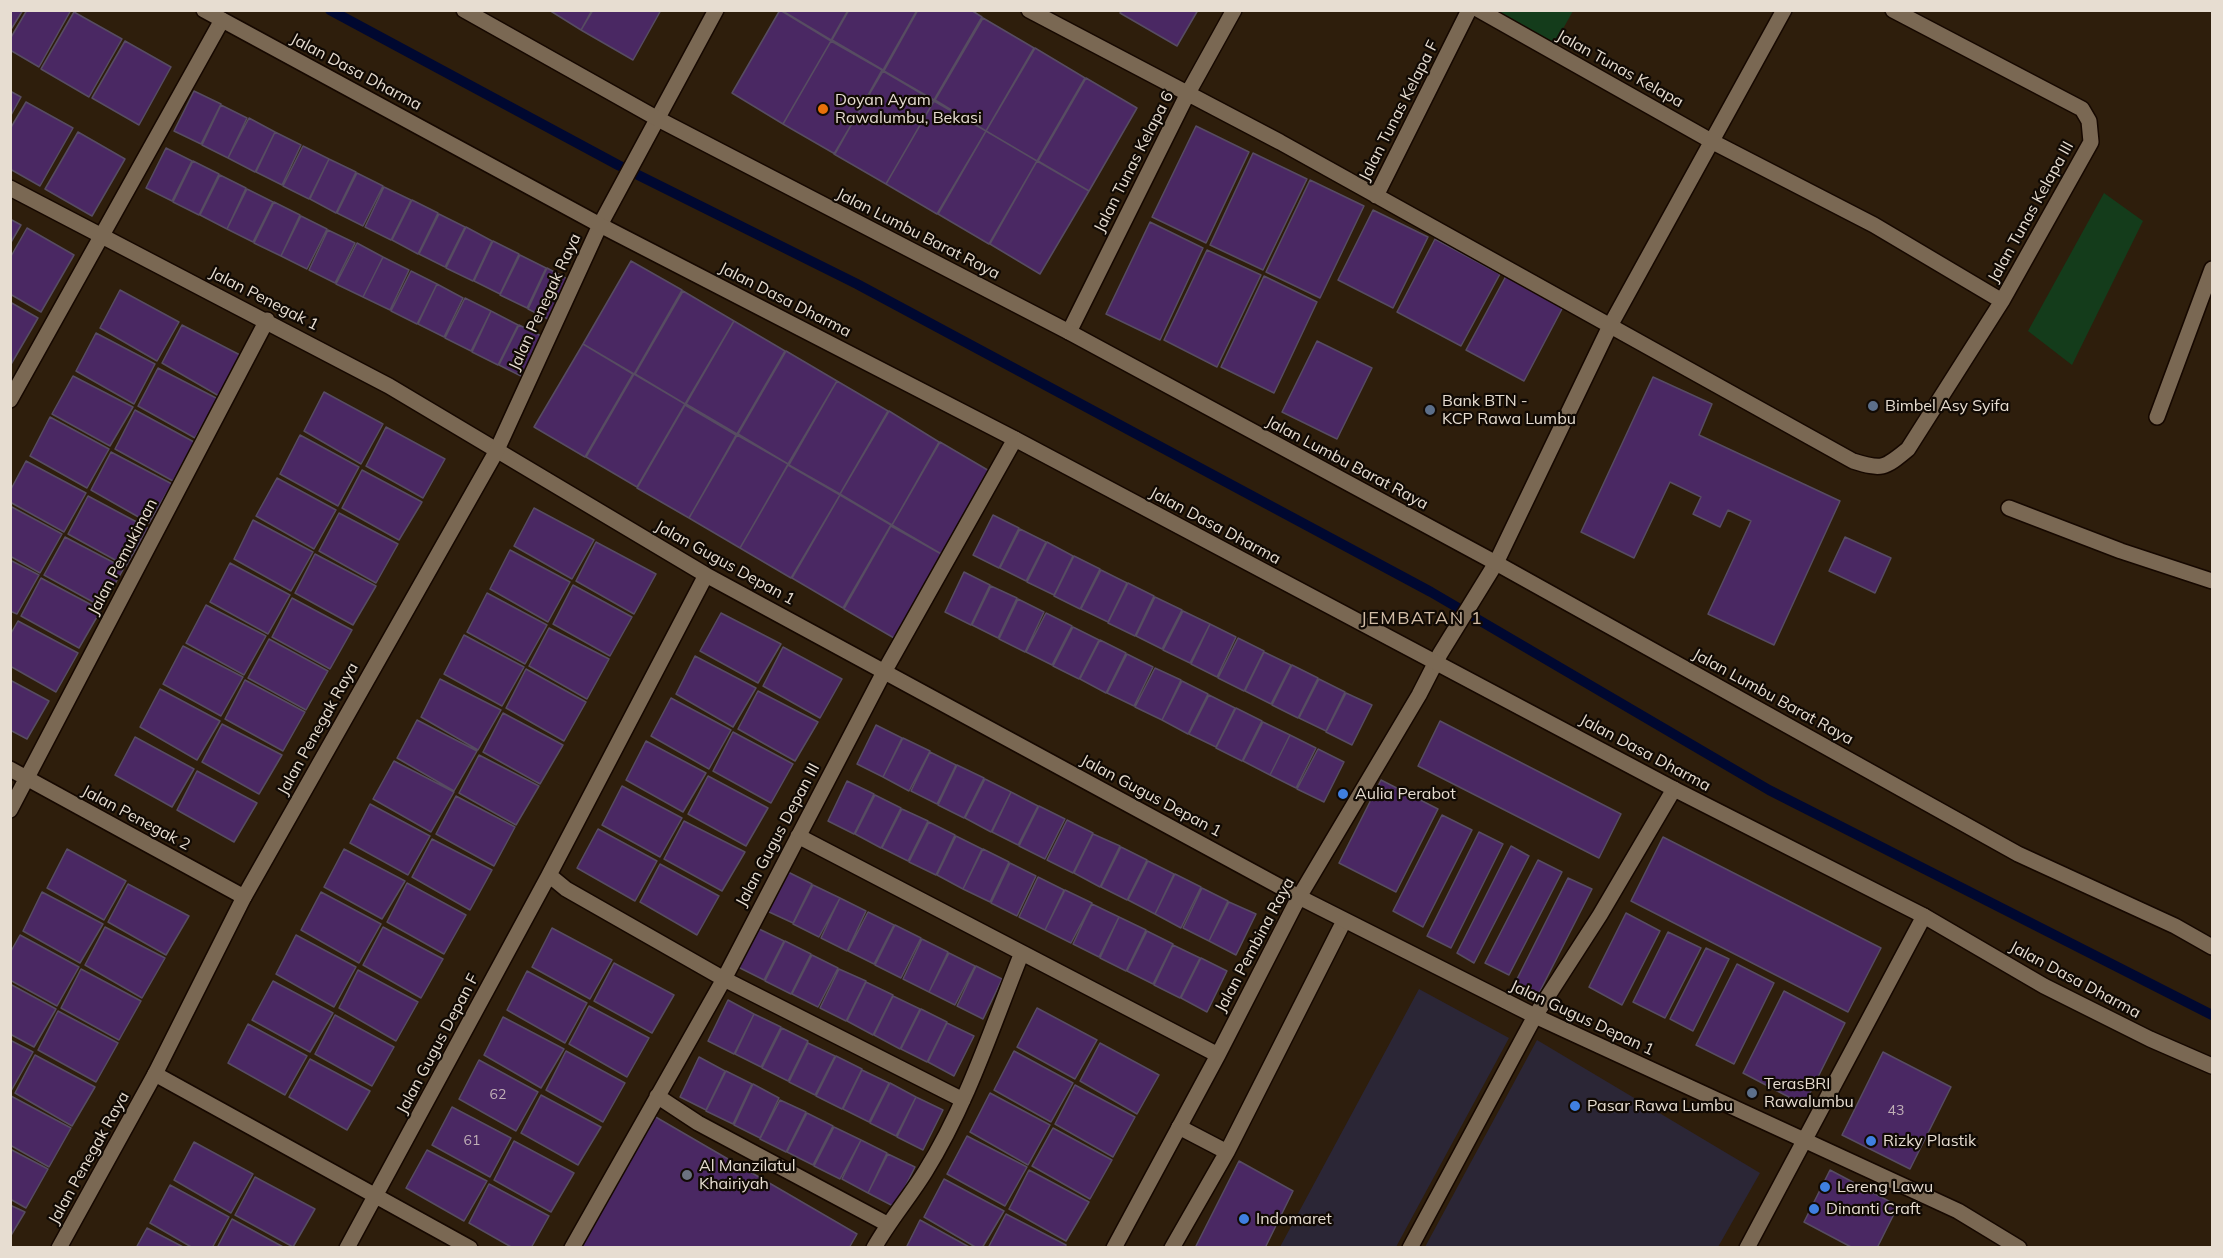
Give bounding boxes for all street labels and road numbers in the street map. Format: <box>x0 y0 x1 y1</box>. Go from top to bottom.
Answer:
street label: Jalan Tunas Kelapa <box>1553 26 1687 112</box>
street label: Jalan Dasa Dharma <box>287 29 425 115</box>
street label: Jalan Tunas Kelapa F <box>1355 38 1443 184</box>
street label: Jalan Tunas Kelapa 6 <box>1090 88 1178 236</box>
street label: Jalan Tunas Kelapa III <box>1984 138 2078 286</box>
street label: Jalan Lumbu Barat Raya <box>833 184 1003 284</box>
street label: Jalan Penegak Raya <box>505 231 585 373</box>
street label: Jalan Dasa Dharma <box>716 258 854 342</box>
street label: Jalan Penegak 1 <box>206 263 322 335</box>
street label: Jalan Lumbu Barat Raya <box>1263 412 1431 514</box>
street label: Jalan Dasa Dharma <box>1146 483 1284 569</box>
street label: Jalan Pemukiman <box>84 496 162 618</box>
street label: Jalan Gugus Depan 1 <box>652 517 798 609</box>
street label: Jalan Lumbu Barat Raya <box>1689 645 1857 749</box>
street label: Jalan Penegak Raya <box>274 659 362 799</box>
street label: Jalan Dasa Dharma <box>1576 710 1714 796</box>
street label: Jalan Gugus Depan 1 <box>1077 751 1225 841</box>
street label: Jalan Gugus Depan III <box>732 760 824 910</box>
street label: Jalan Penegak 2 <box>79 781 193 855</box>
street label: Jalan Pembina Raya <box>1211 874 1299 1016</box>
street label: Jalan Dasa Dharma <box>2006 937 2144 1023</box>
street label: Jalan Gugus Depan F <box>393 971 483 1117</box>
street label: Jalan Gugus Depan 1 <box>1507 976 1657 1060</box>
street label: Jalan Penegak Raya <box>45 1088 133 1228</box>

